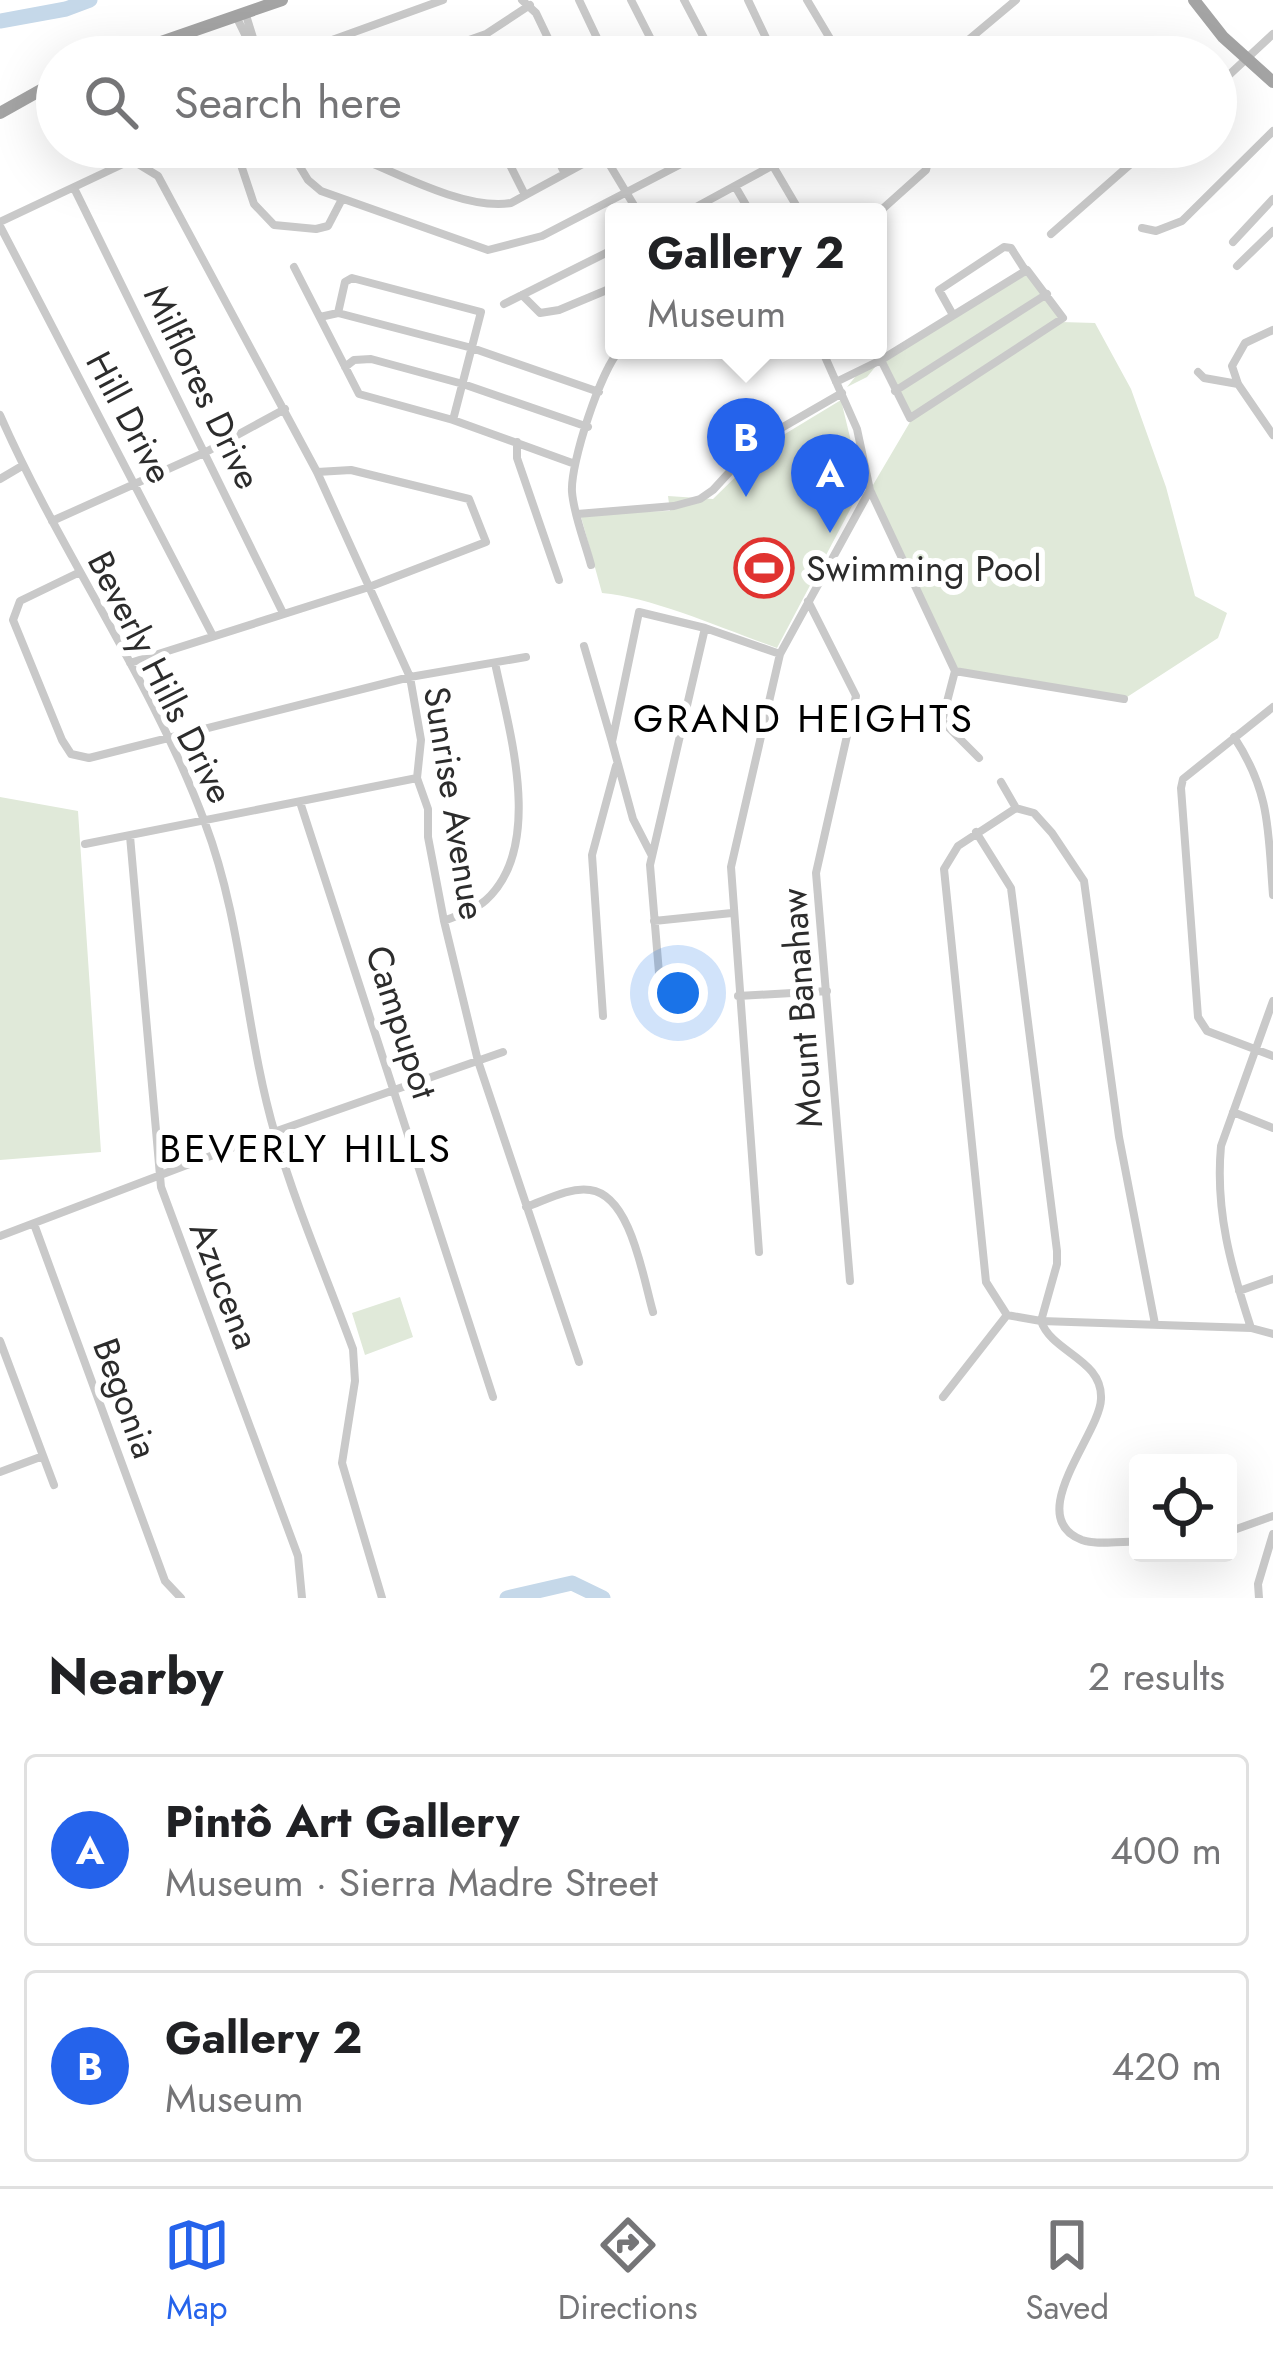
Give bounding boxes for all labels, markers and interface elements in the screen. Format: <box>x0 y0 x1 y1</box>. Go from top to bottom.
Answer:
search box <box>36 36 1237 168</box>
icon: search <box>78 69 144 135</box>
text: Search here <box>174 70 402 135</box>
popup <box>605 203 887 359</box>
text: Gallery 2 <box>647 220 845 285</box>
street label: Milflores Drive <box>131 276 275 498</box>
text: Museum <box>647 285 786 342</box>
street label: Hill Drive <box>74 342 186 492</box>
pin: B <box>707 398 785 497</box>
pin: A <box>791 434 869 533</box>
sports icon: Swimming Pool <box>733 537 795 599</box>
street label: Beverly Hills Drive <box>75 542 247 812</box>
place label: Swimming Pool <box>806 542 1042 594</box>
street label: Sunrise Avenue <box>411 683 499 923</box>
district label: GRAND HEIGHTS <box>633 690 975 747</box>
street label: Mount Banahaw <box>767 886 835 1130</box>
street label: Campupot <box>353 939 451 1106</box>
your location <box>648 963 708 1023</box>
district label: BEVERLY HILLS <box>159 1120 453 1177</box>
street label: Azucena <box>177 1214 273 1356</box>
street label: Begonia <box>80 1331 172 1465</box>
map controls <box>1129 1454 1237 1562</box>
button: locate <box>1129 1454 1237 1562</box>
text: Nearby <box>48 1639 223 1713</box>
text: 2 results <box>1088 1648 1225 1705</box>
text: Pintô Art Gallery <box>165 1789 519 1854</box>
text: A <box>76 1822 104 1879</box>
text: 400 m <box>1110 1822 1222 1879</box>
text: Museum · Sierra Madre Street <box>165 1854 658 1911</box>
text: Gallery 2 <box>165 2005 362 2070</box>
text: B <box>77 2038 103 2095</box>
text: 420 m <box>1112 2038 1222 2095</box>
text: Museum <box>165 2070 304 2127</box>
tab: Map <box>164 2212 230 2331</box>
tab: Directions <box>558 2212 698 2331</box>
tab: Saved <box>1025 2212 1109 2331</box>

